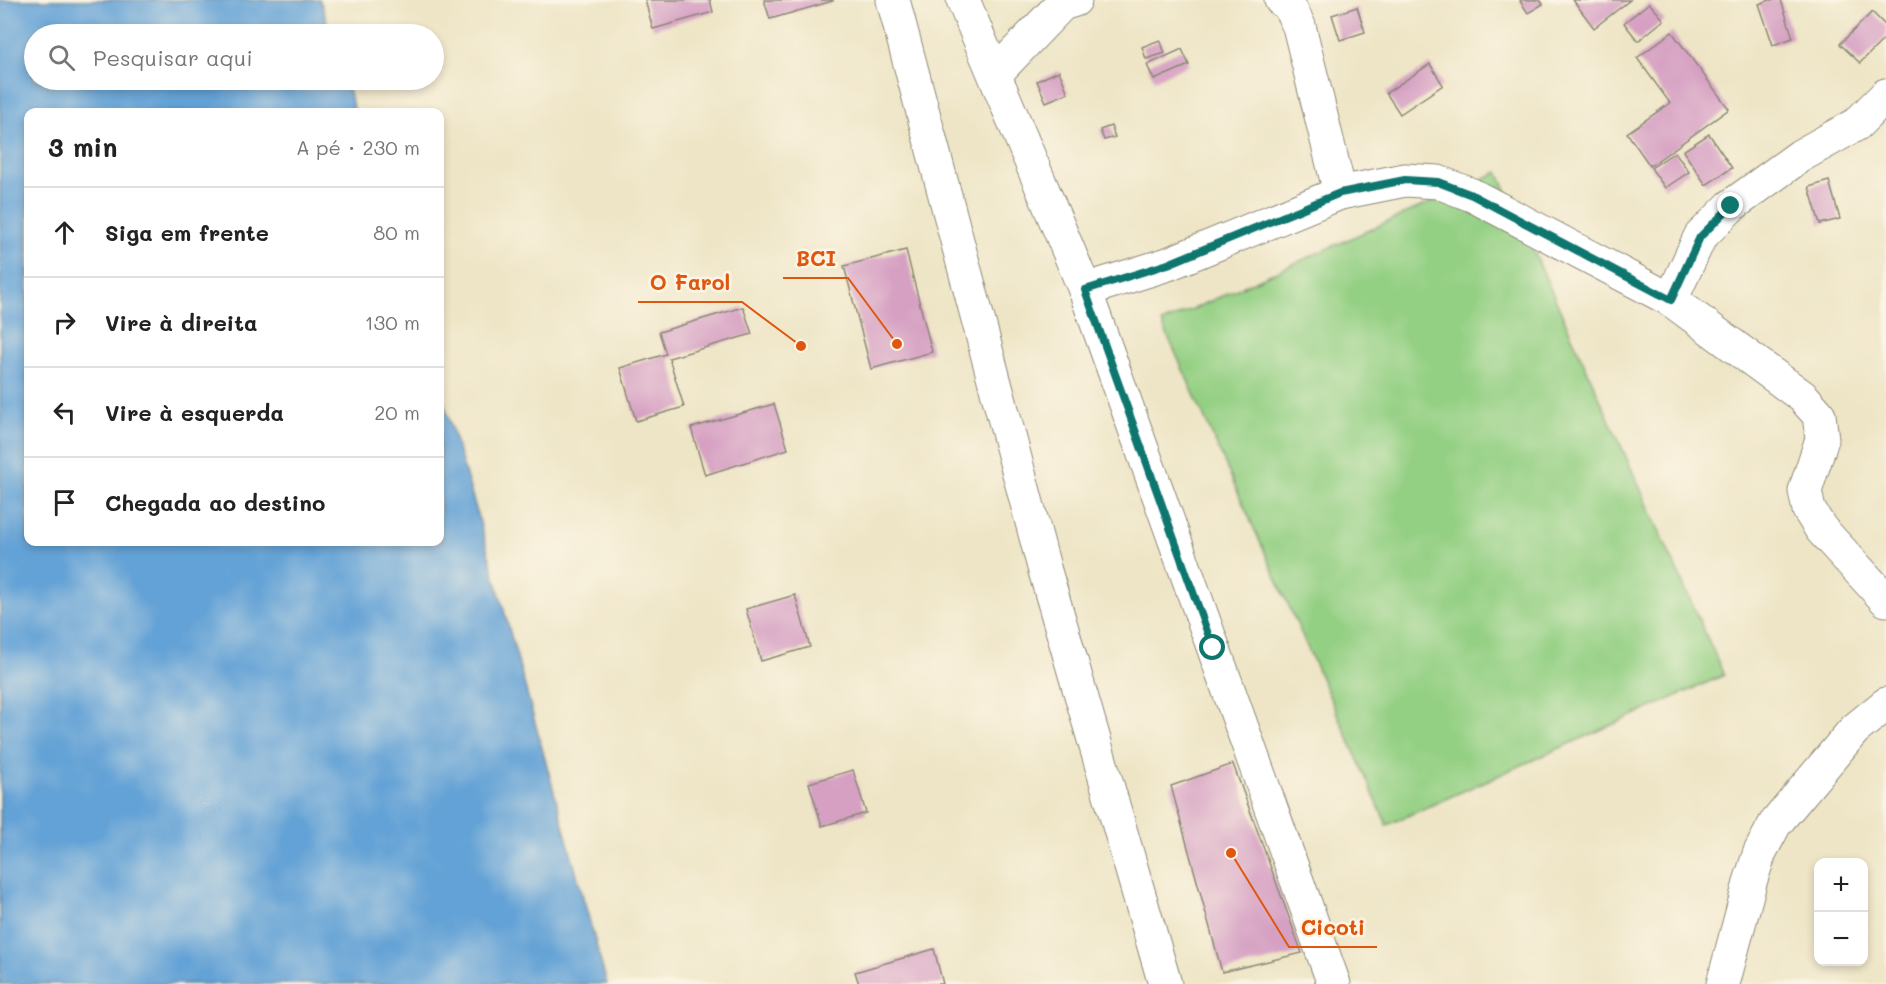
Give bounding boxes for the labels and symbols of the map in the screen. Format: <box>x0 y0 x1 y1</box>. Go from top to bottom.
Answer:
route end <box>1717 192 1743 218</box>
callout: BCI <box>783 239 848 278</box>
text: BCI <box>796 244 836 271</box>
callout: O Farol <box>638 263 742 302</box>
text: O Farol <box>650 268 730 295</box>
route start <box>1199 634 1225 660</box>
callout: Cicoti <box>1289 908 1377 947</box>
text: Cicoti <box>1301 913 1365 940</box>

